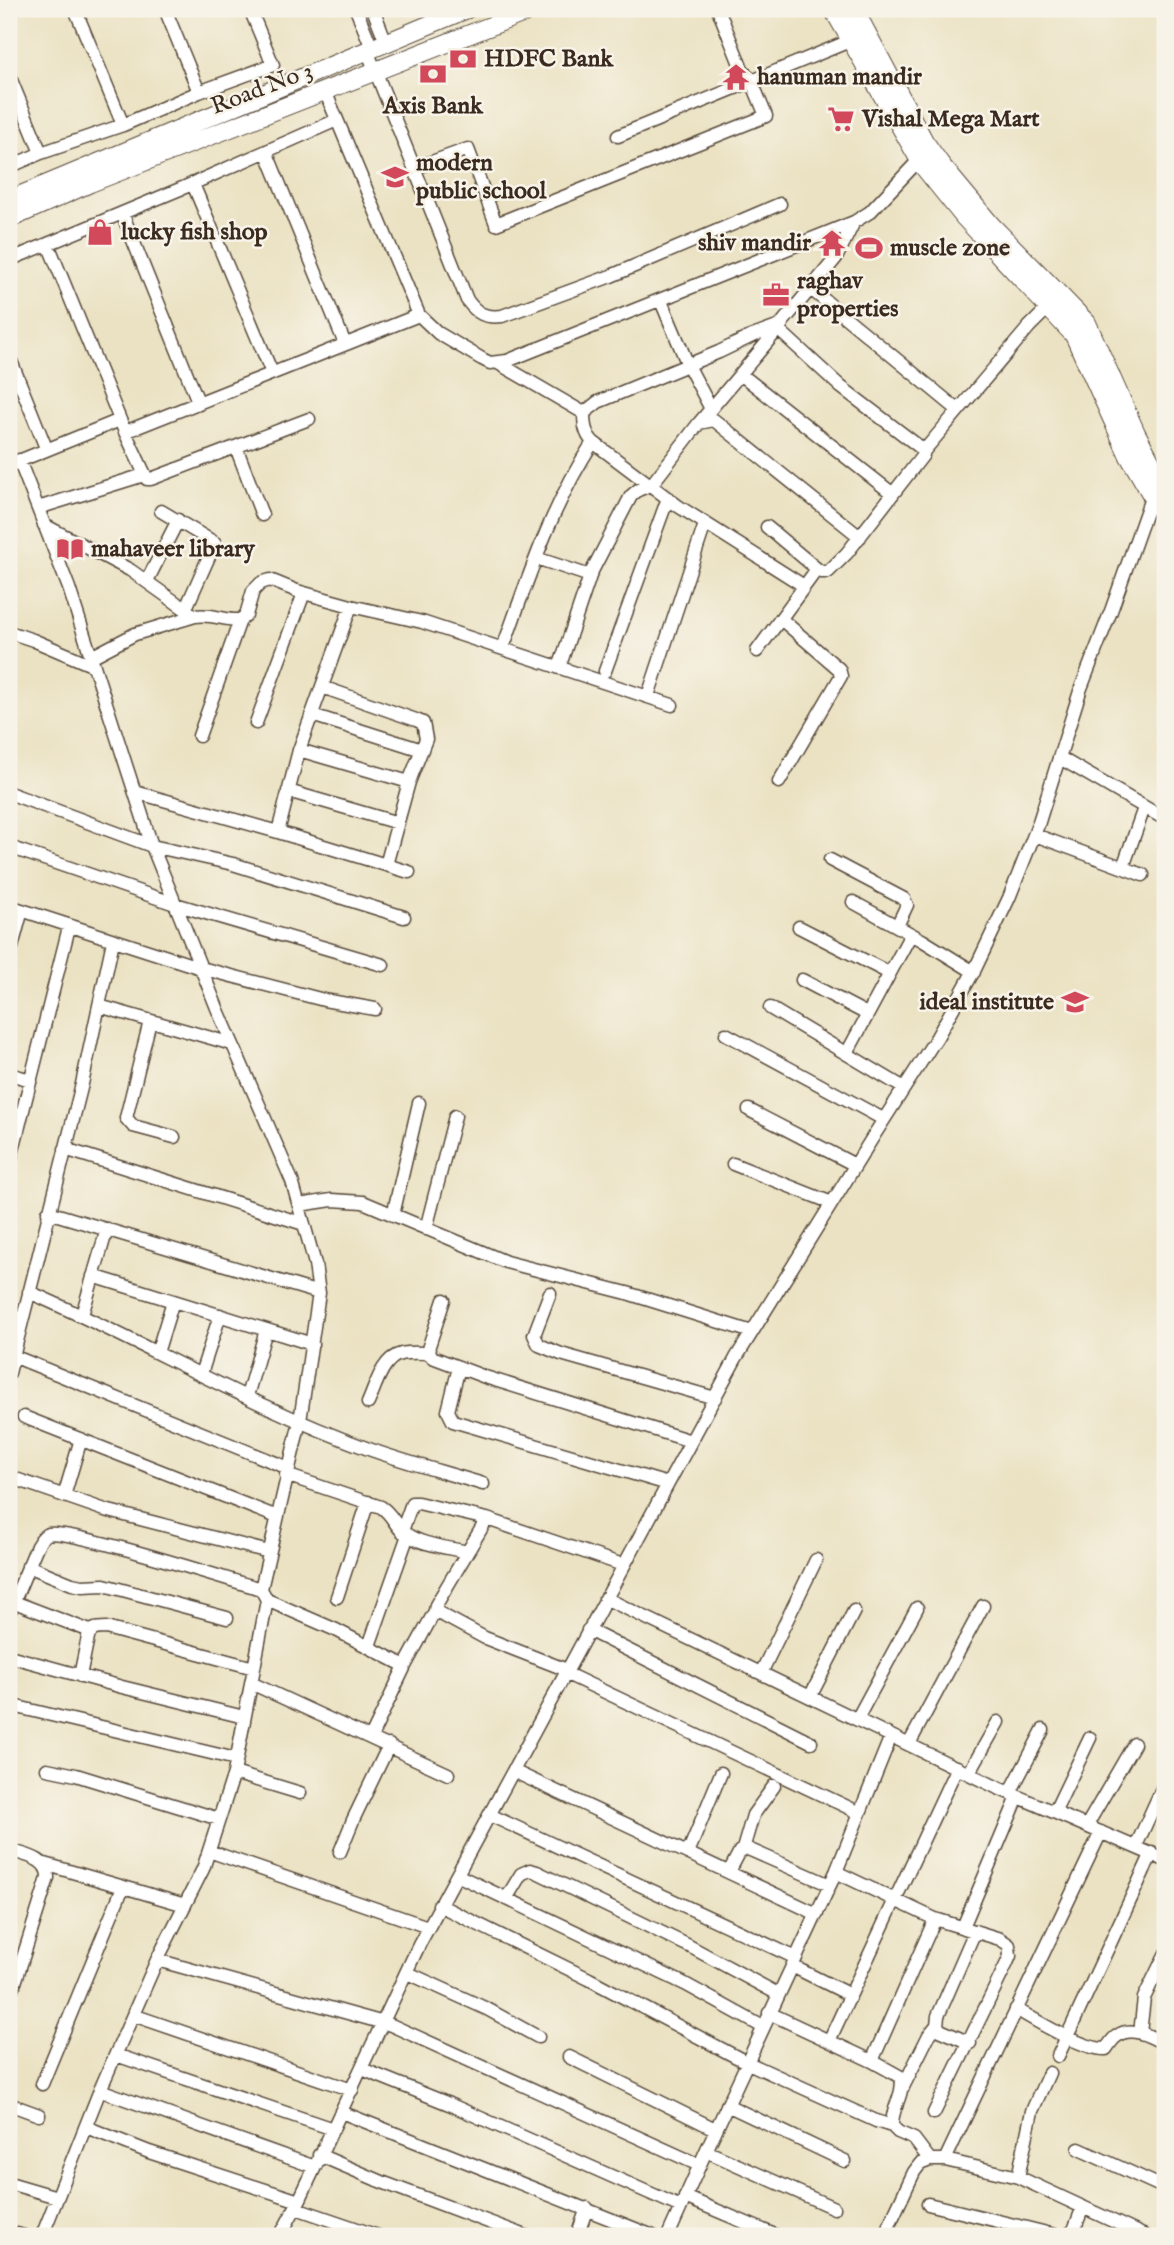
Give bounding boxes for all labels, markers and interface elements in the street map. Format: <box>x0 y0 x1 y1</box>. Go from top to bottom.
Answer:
bank icon: HDFC Bank <box>448 44 478 74</box>
place label: HDFC Bank <box>484 44 614 75</box>
street label: Road No 3 <box>207 55 317 123</box>
bank icon: Axis Bank <box>418 59 448 89</box>
temple icon: hanuman mandir <box>721 62 751 92</box>
place label: hanuman mandir <box>756 62 922 93</box>
place label: Axis Bank <box>382 91 484 122</box>
supermarket icon: Vishal Mega Mart <box>826 104 856 134</box>
place label: Vishal Mega Mart <box>861 104 1040 135</box>
place label: modern public school <box>415 148 547 207</box>
school or university icon: modern public school <box>380 162 410 192</box>
shop icon: lucky fish shop <box>85 217 115 247</box>
place label: lucky fish shop <box>120 217 268 248</box>
place label: shiv mandir <box>698 228 811 259</box>
temple icon: shiv mandir <box>817 228 847 258</box>
sports icon: muscle zone <box>854 233 884 263</box>
place label: muscle zone <box>890 233 1010 264</box>
place label: raghav properties <box>796 266 899 325</box>
office icon: raghav properties <box>761 280 791 310</box>
library icon: mahaveer library <box>55 534 85 564</box>
place label: mahaveer library <box>91 534 256 565</box>
place label: ideal institute <box>920 987 1054 1018</box>
school or university icon: ideal institute <box>1060 987 1090 1017</box>

